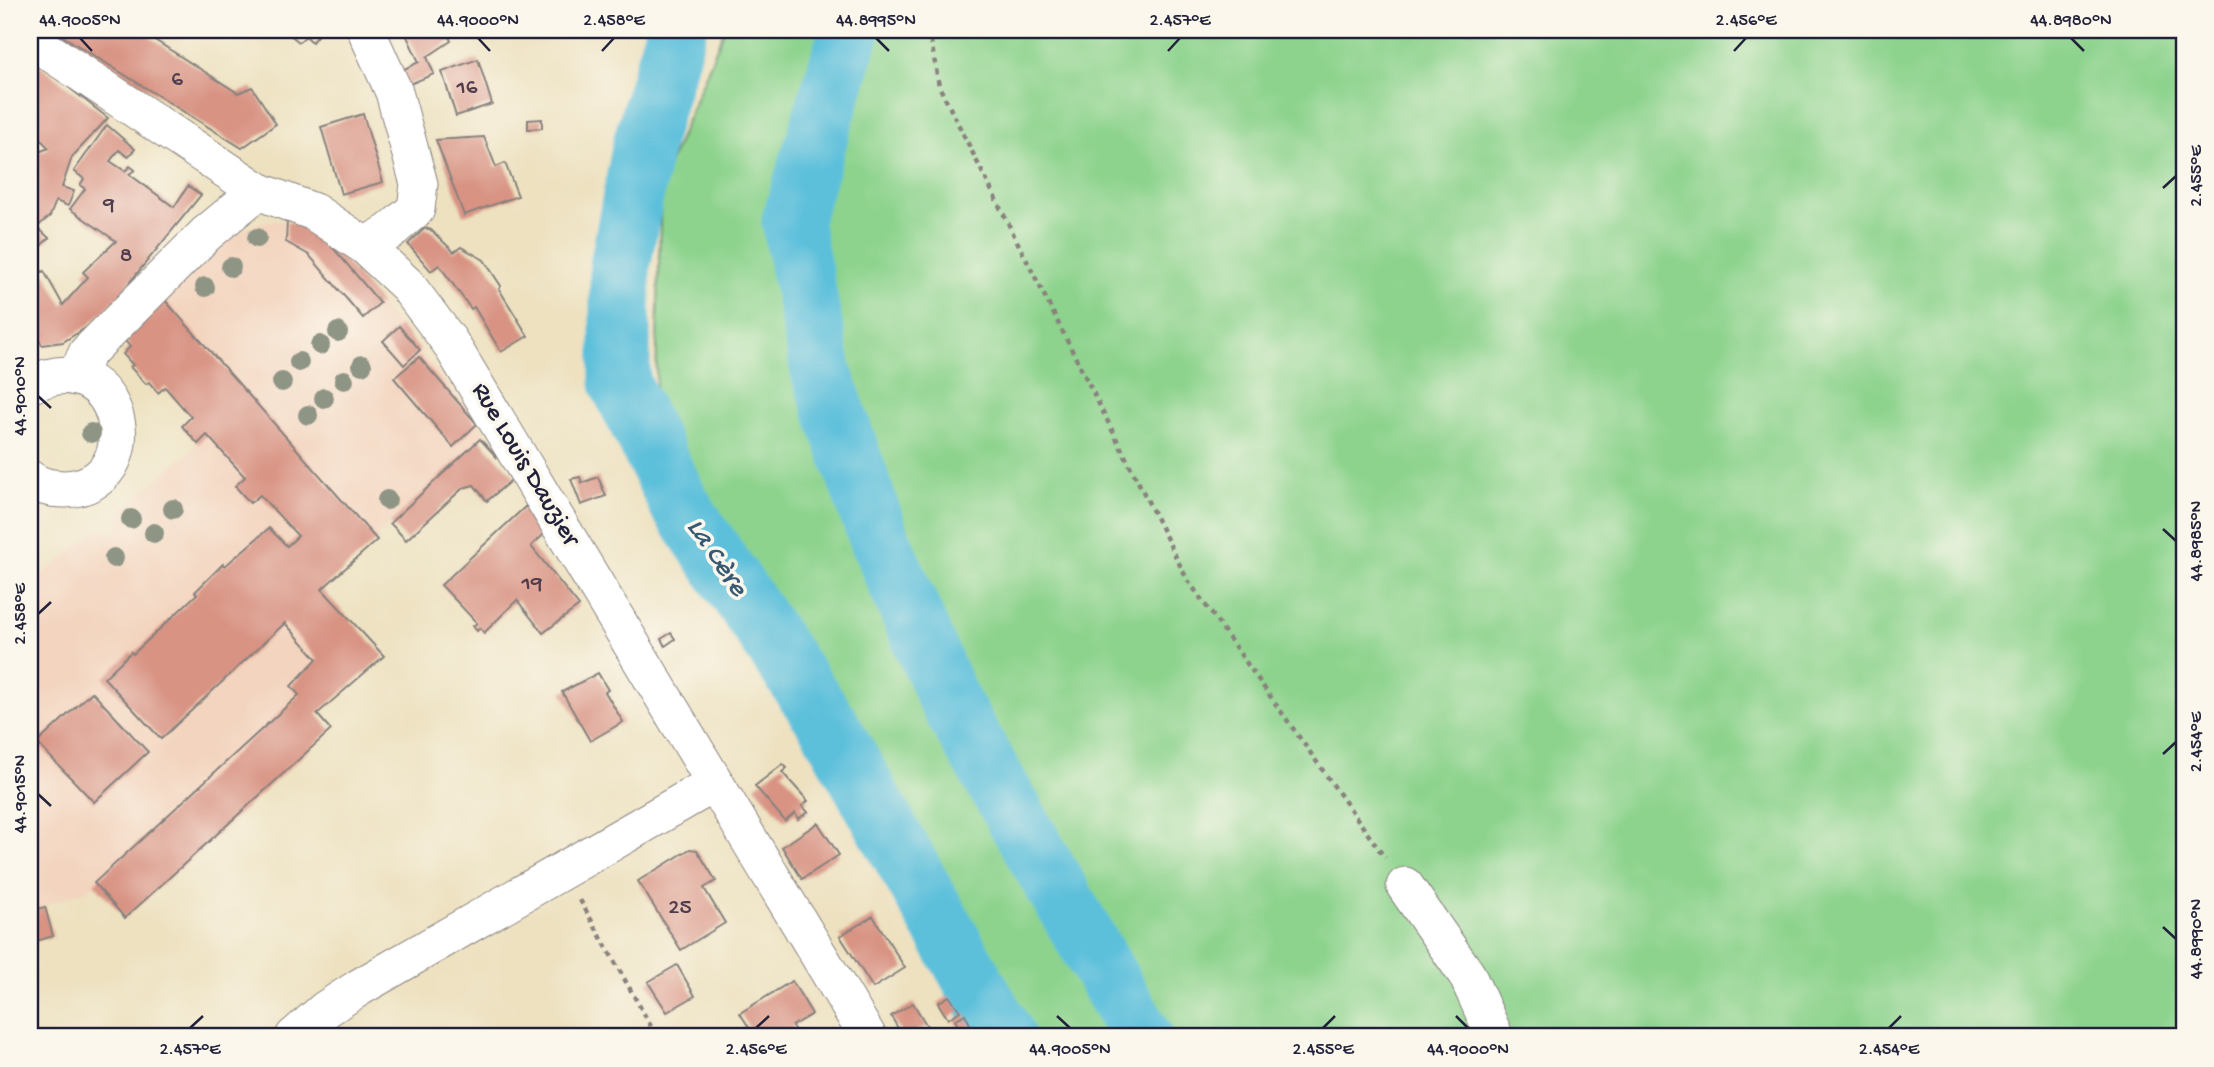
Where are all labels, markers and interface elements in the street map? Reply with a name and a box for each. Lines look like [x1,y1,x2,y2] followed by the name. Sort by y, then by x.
[39,11,121,32] text: 44.9005°N
[437,11,519,32] text: 44.9000°N
[583,11,646,32] text: 2.458°E
[836,11,916,32] text: 44.8995°N
[1149,11,1211,32] text: 2.457°E
[1716,11,1777,32] text: 2.456°E
[2030,11,2112,32] text: 44.8980°N
[171,67,183,94] house number: 6
[456,75,478,102] house number: 16
[2187,145,2208,207] text: 2.455°E
[102,192,115,219] house number: 9
[120,243,132,270] house number: 8
[11,356,32,436] text: 44.9010°N
[463,378,586,555] street label: Rue Louis Dauzier
[2187,501,2208,581] text: 44.8985°N
[678,513,755,604] water label: La Cère
[521,571,543,598] house number: 19
[11,582,32,645] text: 2.458°E
[2187,711,2208,772] text: 2.454°E
[11,755,32,833] text: 44.9015°N
[668,895,692,922] house number: 25
[2187,899,2208,979] text: 44.8990°N
[159,1040,221,1061] text: 2.457°E
[726,1040,787,1061] text: 2.456°E
[1029,1040,1111,1061] text: 44.9005°N
[1292,1040,1354,1061] text: 2.455°E
[1427,1040,1509,1061] text: 44.9000°N
[1859,1040,1920,1061] text: 2.454°E

